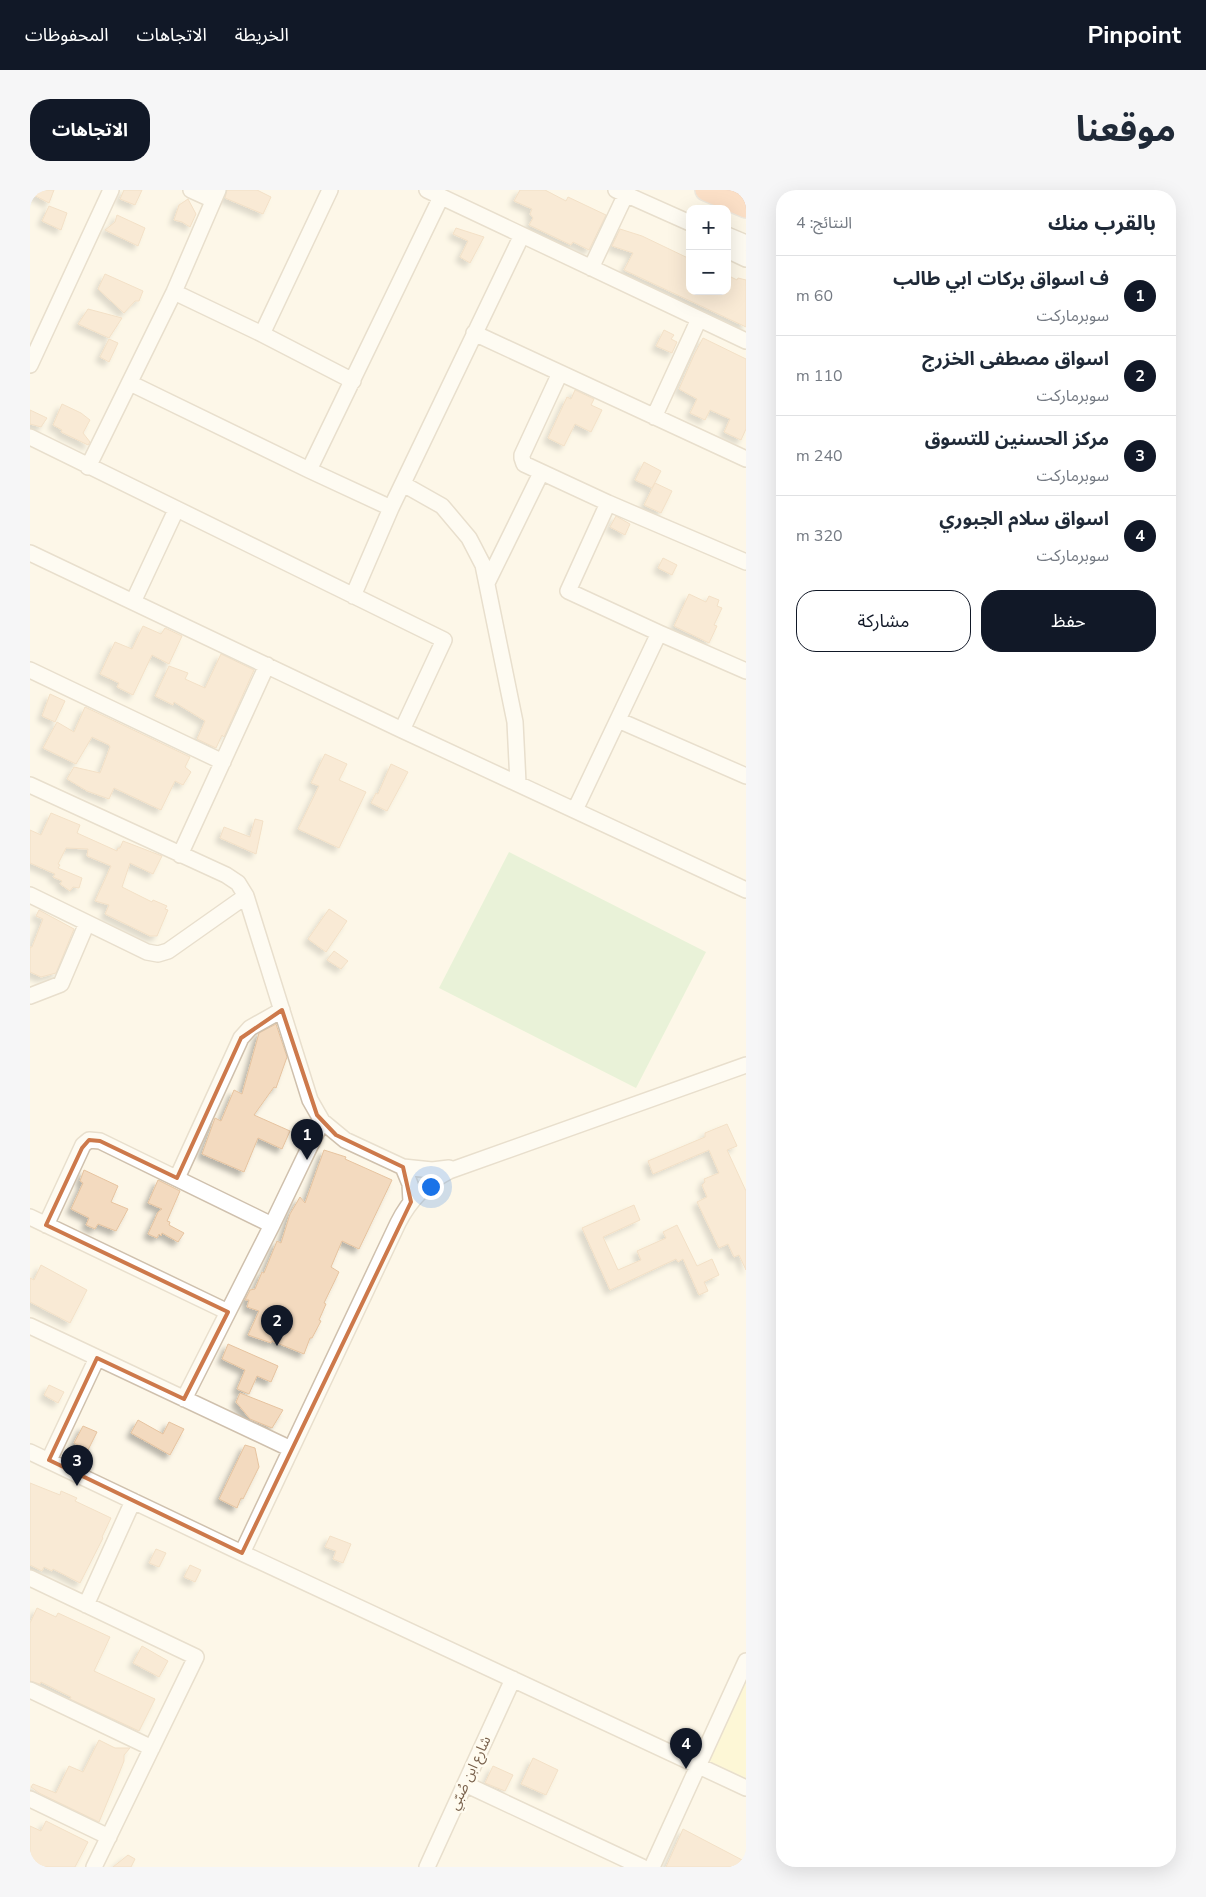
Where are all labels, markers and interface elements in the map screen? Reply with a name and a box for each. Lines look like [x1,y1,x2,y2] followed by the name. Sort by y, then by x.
[1088,19,1181,51] text: Pinpoint
[25,23,109,47] text: المحفوظات
[137,23,207,47] text: الاتجاهات
[235,23,289,47] text: الخريطة
[30,99,150,161] button: الاتجاهات
[1076,106,1176,153] text: موقعنا
[686,205,731,295] map controls
[686,205,731,250] button: +
[1048,209,1156,237] text: بالقرب منك
[796,212,852,234] text: النتائج: 4
[686,250,731,295] button: −
[893,266,1109,292] text: ف اسواق بركات ابي طالب
[796,285,833,307] text: 60 m
[1135,285,1145,307] text: 1
[1037,305,1109,327] text: سوبرماركت
[922,346,1109,372] text: اسواق مصطفى الخزرج
[796,365,843,387] text: 110 m
[1135,365,1145,387] text: 2
[1037,385,1109,407] text: سوبرماركت
[925,426,1109,452] text: مركز الحسنين للتسوق
[796,445,843,467] text: 240 m
[1135,445,1145,467] text: 3
[1037,465,1109,487] text: سوبرماركت
[939,506,1109,532] text: اسواق سلام الجبوري
[796,525,843,547] text: 320 m
[1135,525,1145,547] text: 4
[1037,545,1109,567] text: سوبرماركت
[796,590,971,652] button: مشاركة
[981,590,1156,652] button: حفظ
[291,1119,323,1160] pin: 1
[418,1174,444,1200] your location
[261,1305,293,1346] pin: 2
[61,1445,93,1486] pin: 3
[670,1728,702,1769] pin: 4
[445,1733,497,1814] street label: شارع ابن صُبّي

